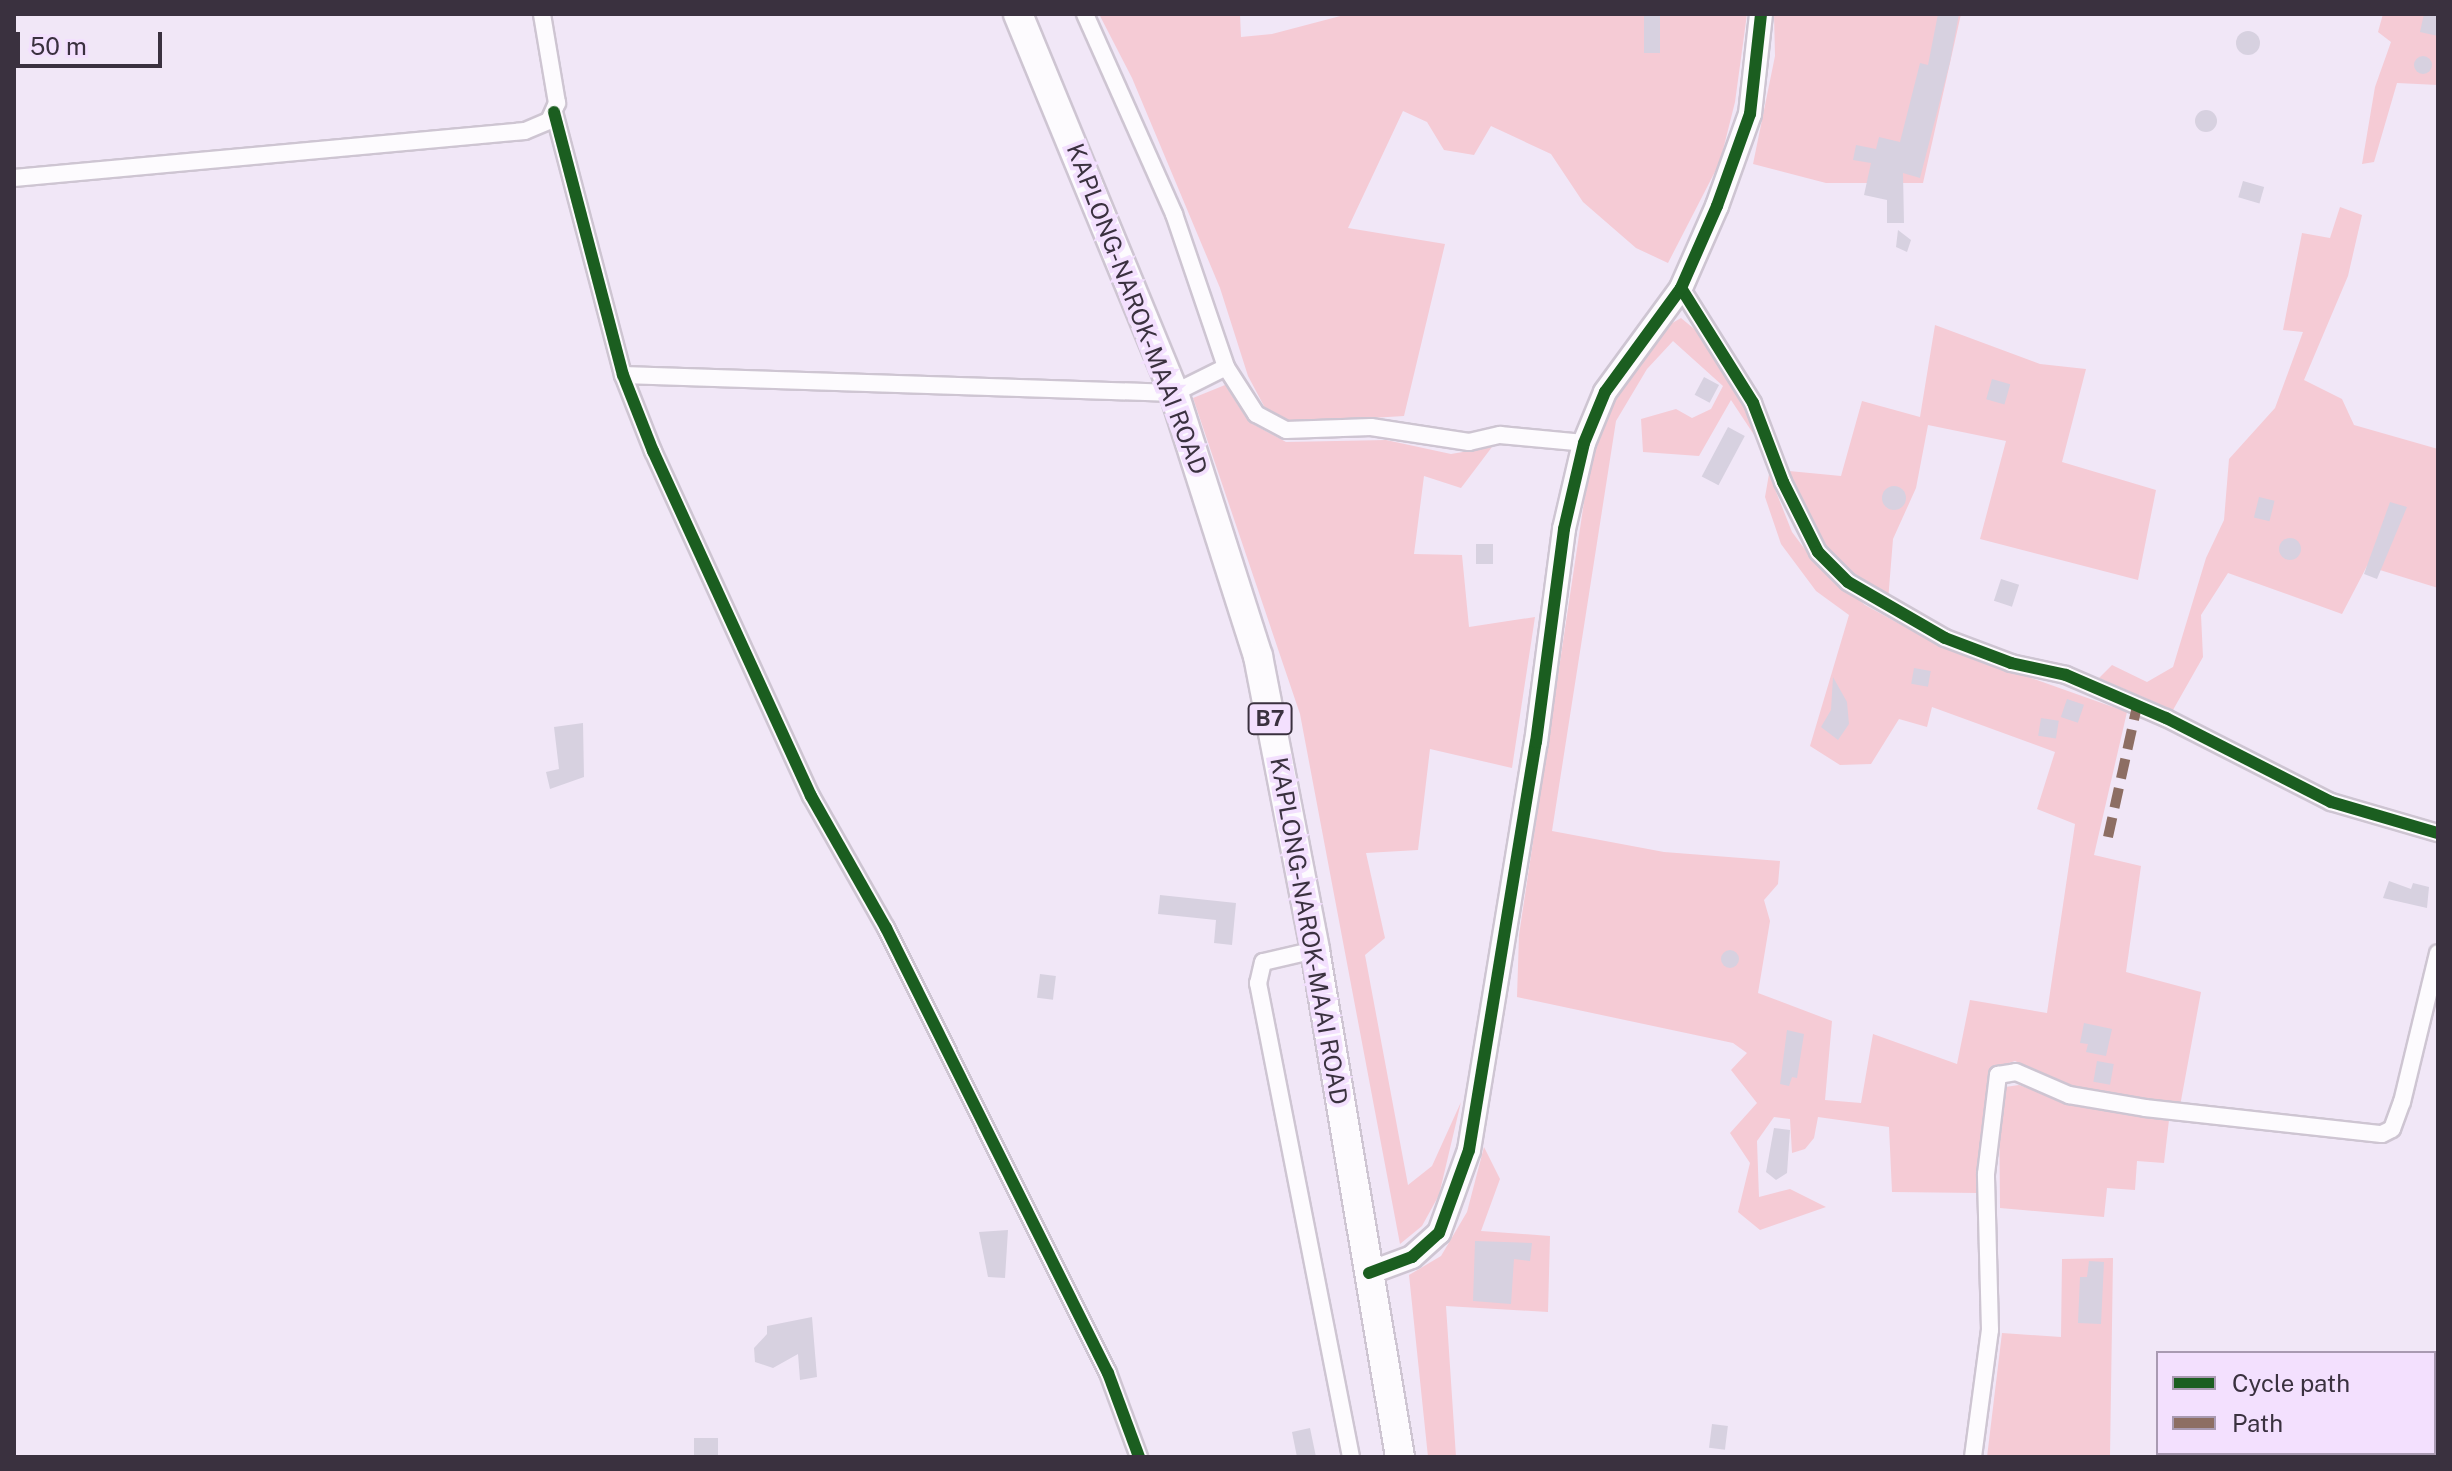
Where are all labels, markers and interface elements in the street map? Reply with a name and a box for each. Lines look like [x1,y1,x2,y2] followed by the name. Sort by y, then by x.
[20,16,166,66] scale bar
[30,32,87,60] text: 50 m
[1060,139,1214,479] street label: KAPLONG-NAROK-MAAI ROAD
[1246,701,1294,737] road number: B7
[1264,755,1354,1107] street label: KAPLONG-NAROK-MAAI ROAD
[2156,1351,2436,1455] legend
[2232,1369,2350,1397] text: Cycle path
[2232,1409,2283,1437] text: Path

